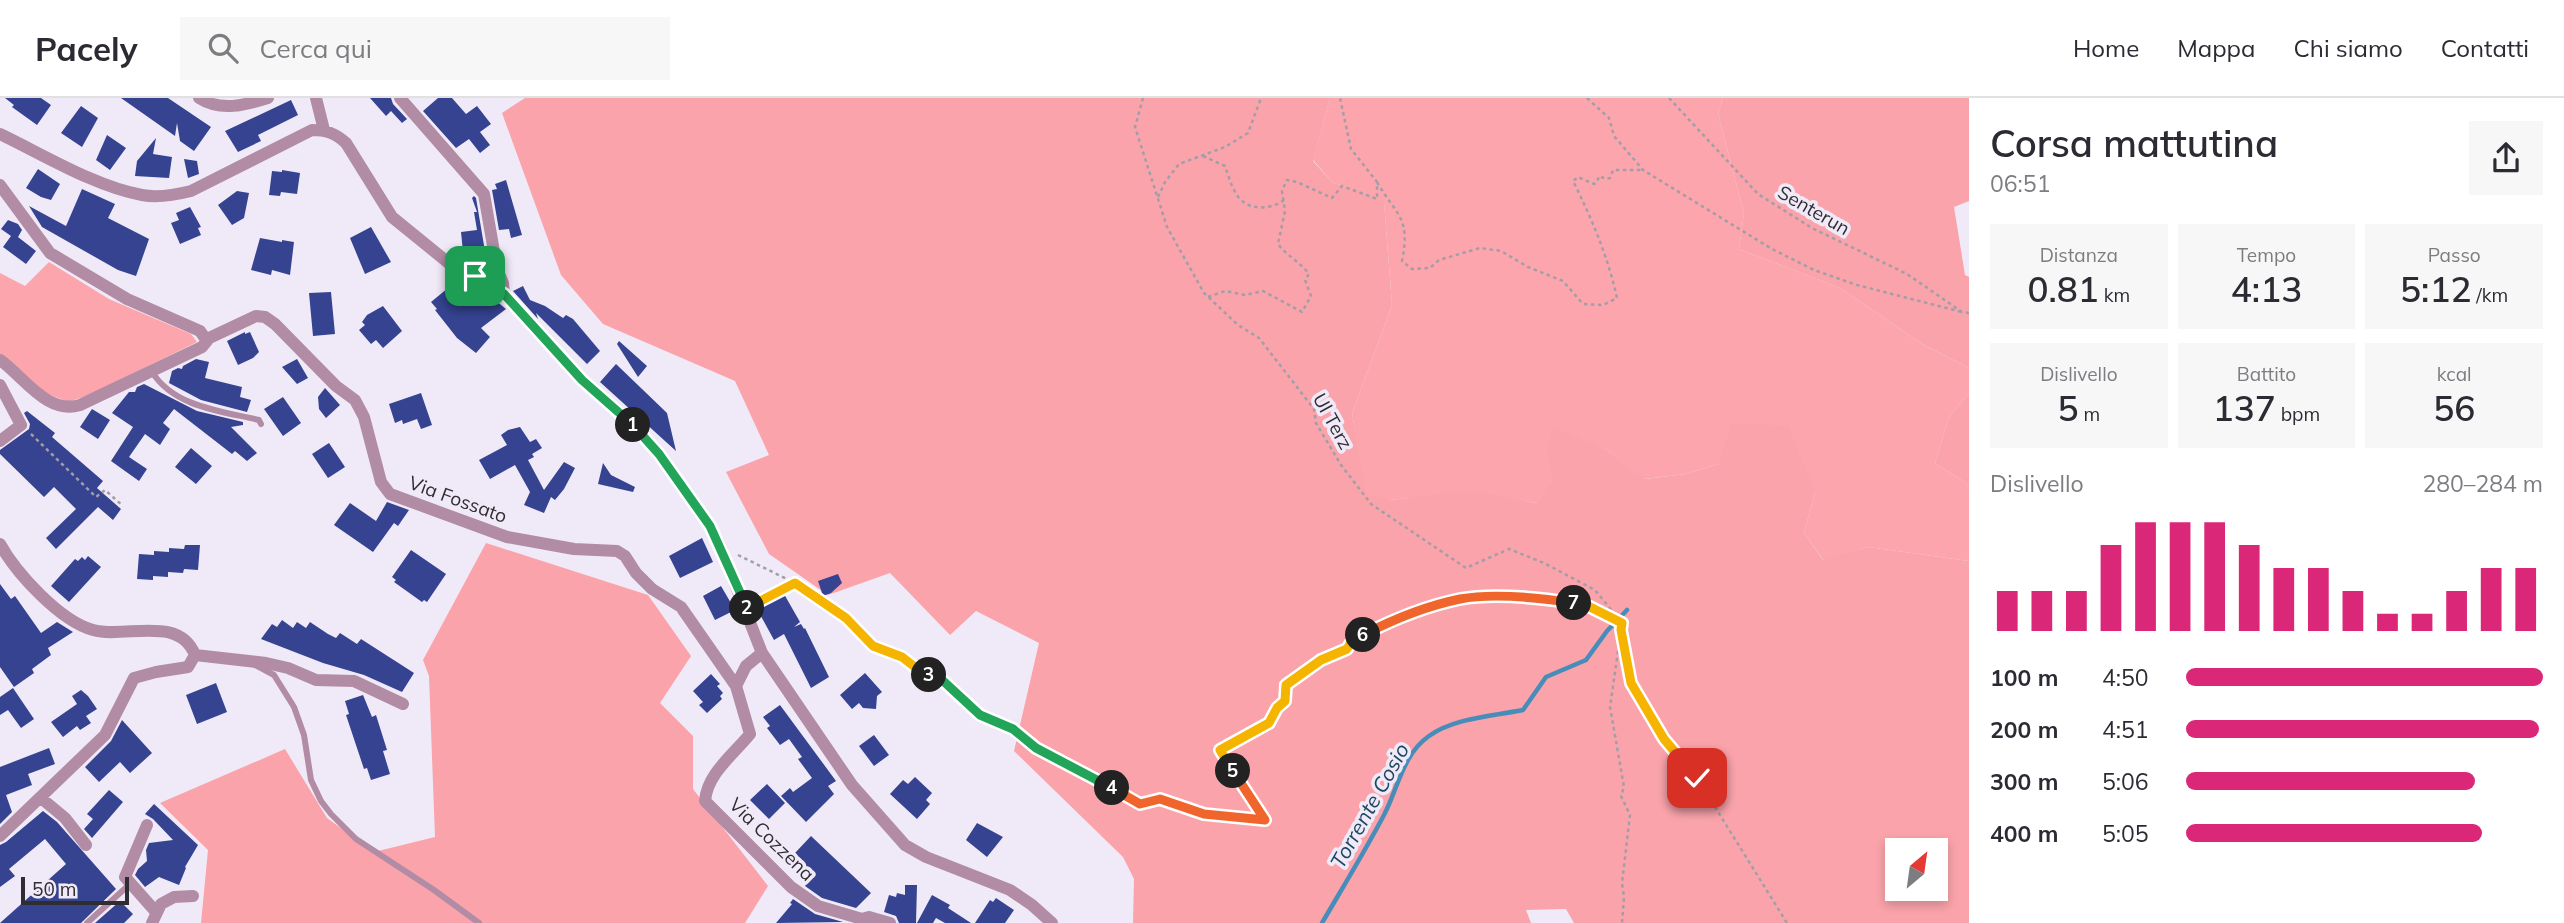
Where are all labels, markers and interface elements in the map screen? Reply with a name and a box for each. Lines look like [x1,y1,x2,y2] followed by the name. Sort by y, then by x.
[180,17,670,80] search box
[35,28,138,69] text: Pacely
[204,29,242,67] icon: search
[260,32,372,65] text: Cerca qui
[2073,33,2139,63] text: Home
[2177,33,2255,63] text: Mappa
[2293,33,2403,63] text: Chi siamo
[2441,33,2529,63] text: Contatti
[1990,119,2278,167] text: Corsa mattutina
[2469,121,2543,195] button: share
[1990,169,2050,198] text: 06:51
[1774,180,1854,240] street label: Senterun
[2040,243,2118,267] text: Distanza
[2237,243,2296,267] text: Tempo
[2428,243,2481,267] text: Passo
[445,246,505,306] pin
[456,257,494,295] icon: arrive
[2027,267,2099,311] text: 0.81
[2231,267,2302,311] text: 4:13
[2400,267,2471,311] text: 5:12
[2099,283,2130,307] text: km
[2471,283,2508,307] text: /km
[2040,362,2118,386] text: Dislivello
[2237,362,2296,386] text: Battito
[2437,362,2472,386] text: kcal
[2057,386,2079,430] text: 5
[2213,386,2276,430] text: 137
[2433,386,2475,430] text: 56
[1308,389,1358,453] street label: Ul Terz
[2079,402,2100,426] text: m
[2276,402,2320,426] text: bpm
[616,408,650,442] pin: 1
[627,412,638,436] text: 1
[1990,469,2084,498] text: Dislivello
[2422,469,2543,498] text: 280–284 m
[406,470,510,528] street label: Via Fossato
[1556,586,1592,620] pin: 7
[730,590,764,626] pin: 2
[1568,590,1579,614] text: 7
[741,595,752,619] text: 2
[1346,618,1380,652] pin: 6
[1357,622,1368,646] text: 6
[912,658,946,692] pin: 3
[923,662,934,686] text: 3
[1990,663,2058,692] text: 100 m
[2102,663,2149,692] text: 4:50
[1990,715,2058,744] text: 200 m
[2102,715,2149,744] text: 4:51
[1324,738,1414,873] water label: Torrente Cosio
[1667,748,1727,808] pin
[1216,754,1250,788] pin: 5
[1227,758,1238,782] text: 5
[1678,759,1716,797] icon: check
[1990,767,2058,796] text: 300 m
[2102,767,2149,796] text: 5:06
[1094,770,1130,806] pin: 4
[1106,775,1117,799] text: 4
[724,792,820,886] street label: Via Cozzena
[1990,819,2058,848] text: 400 m
[2102,819,2149,848] text: 5:05
[1885,838,1948,901] north arrow
[1885,838,1948,901] map controls
[21,874,130,906] scale bar
[32,877,76,901] text: 50 m

